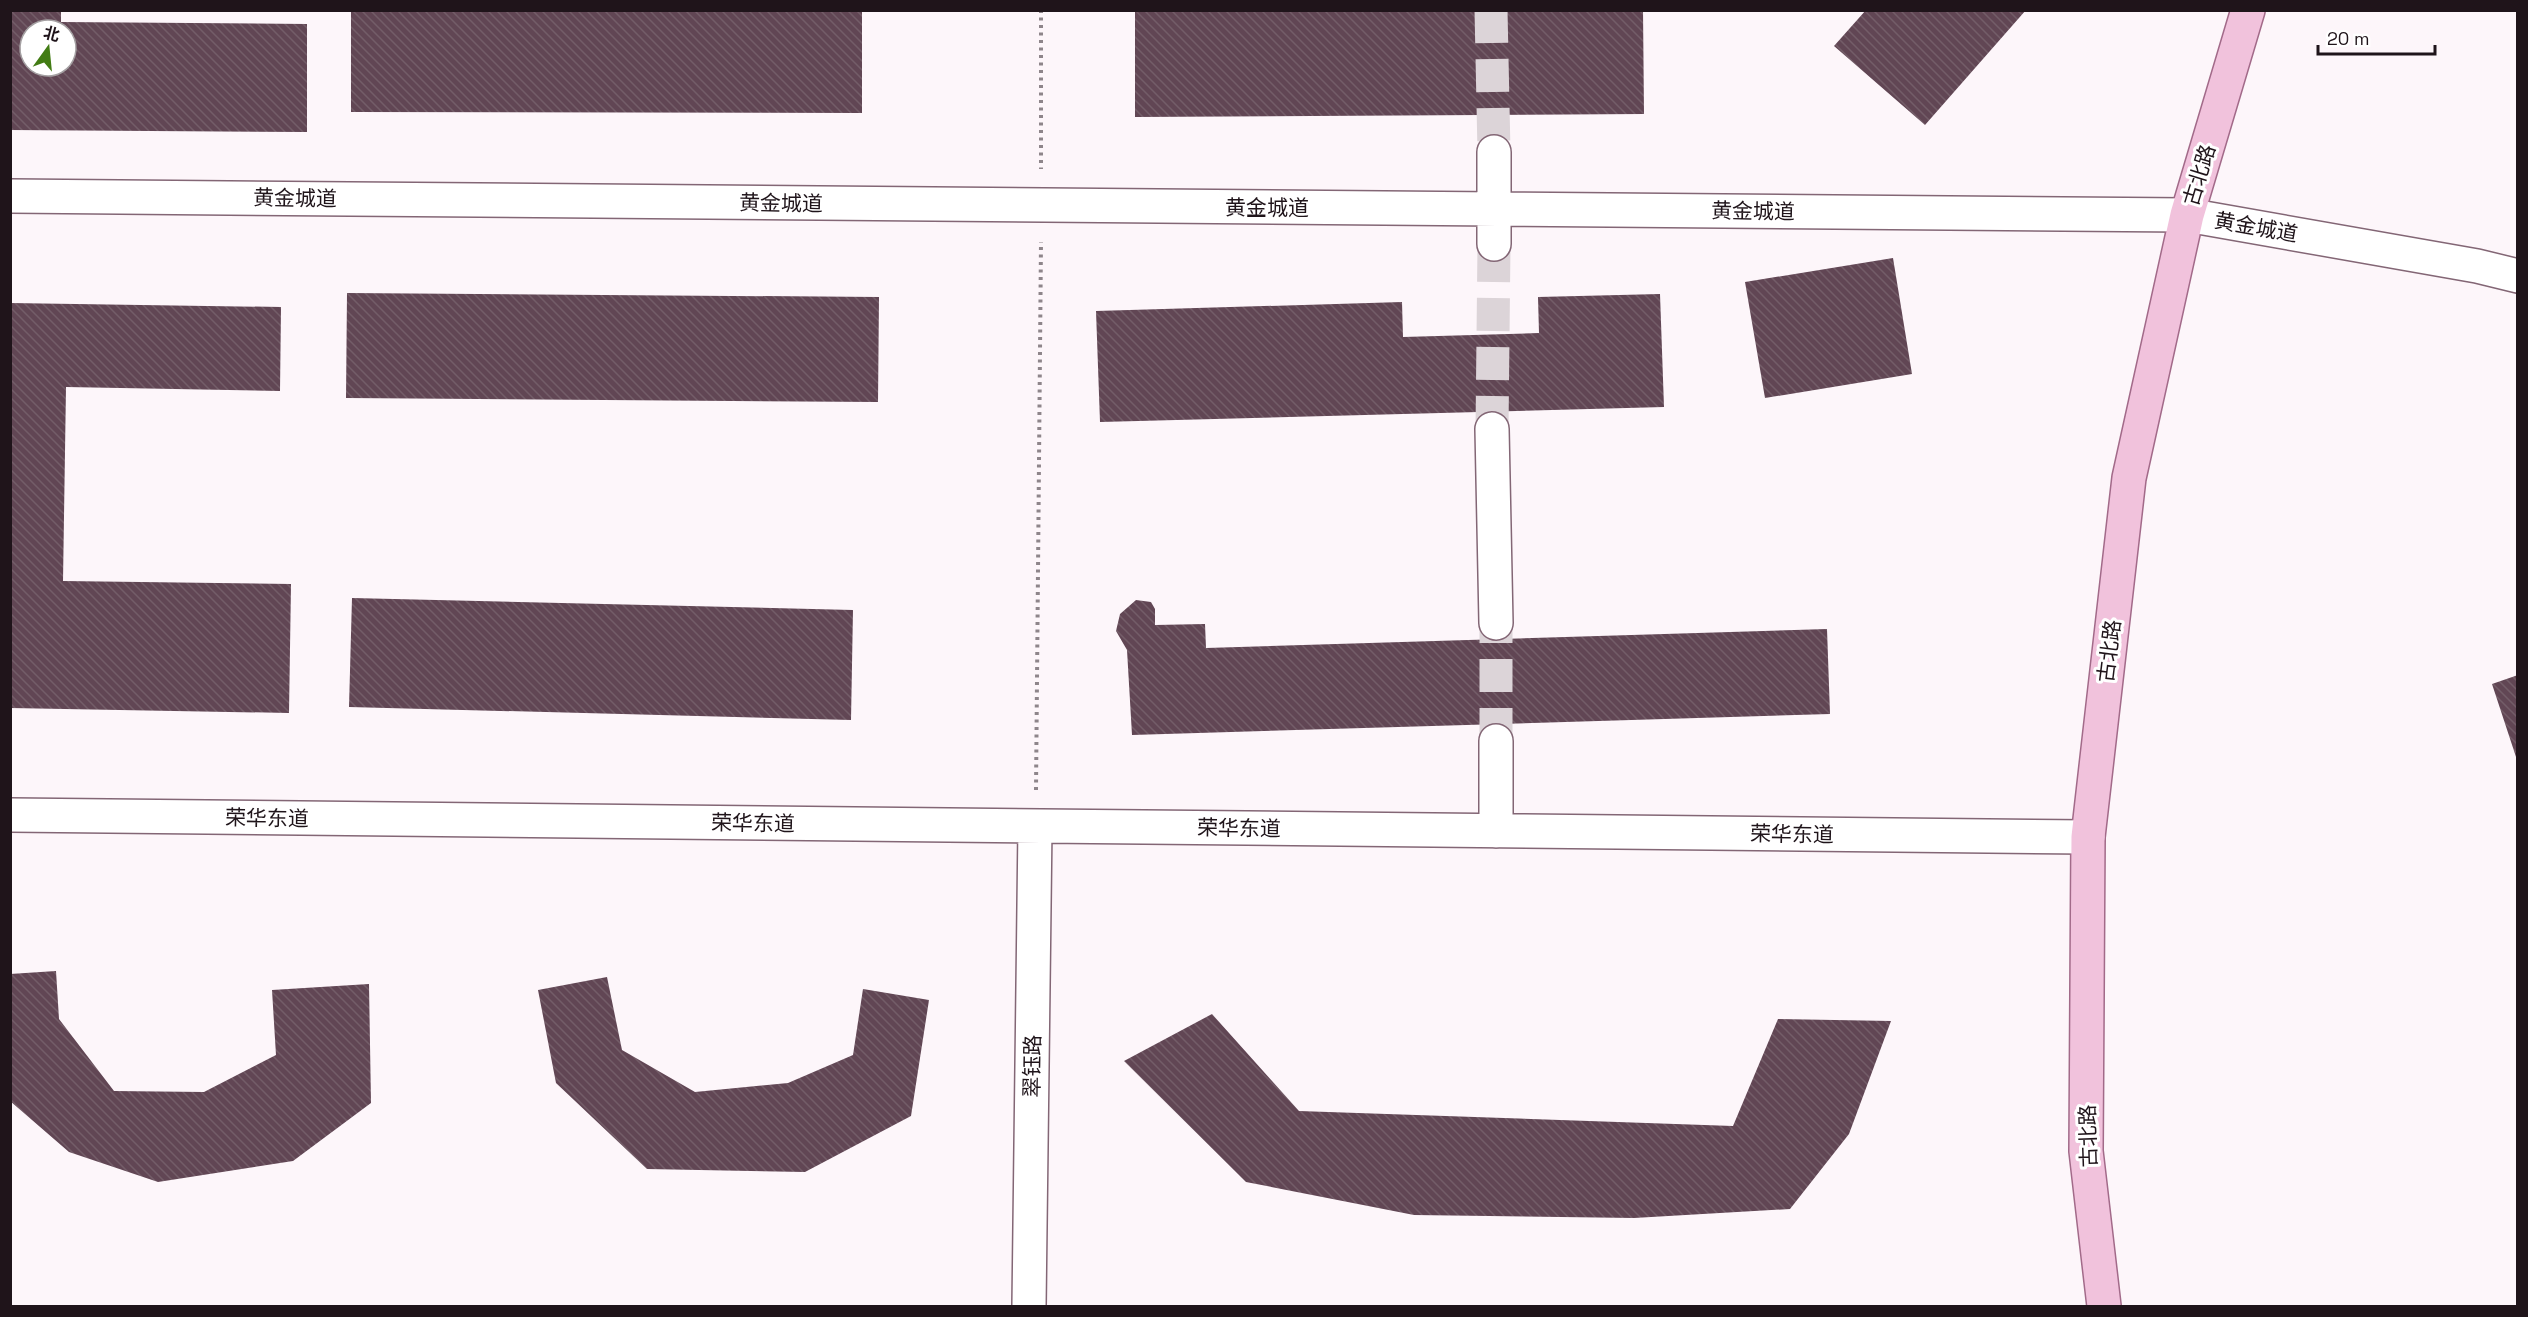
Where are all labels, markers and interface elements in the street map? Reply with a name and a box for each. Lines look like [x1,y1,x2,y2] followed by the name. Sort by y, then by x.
[18,18,78,78] north arrow
[2318,18,2435,56] scale bar
[41,22,62,46] text: 北
[2327,27,2370,50] text: 20 m
[2177,141,2221,209] street label: 古北路
[253,184,337,212] street label: 黄金城道
[739,189,823,217] street label: 黄金城道
[1225,194,1309,221] street label: 黄金城道
[1711,197,1795,225] street label: 黄金城道
[2212,206,2300,248] street label: 黄金城道
[2092,618,2126,684] street label: 古北路
[225,804,309,832] street label: 荣华东道
[711,809,795,837] street label: 荣华东道
[1197,814,1281,842] street label: 荣华东道
[1750,820,1834,848] street label: 荣华东道
[1018,1034,1046,1098] street label: 翠钰路
[2073,1104,2103,1168] street label: 古北路

